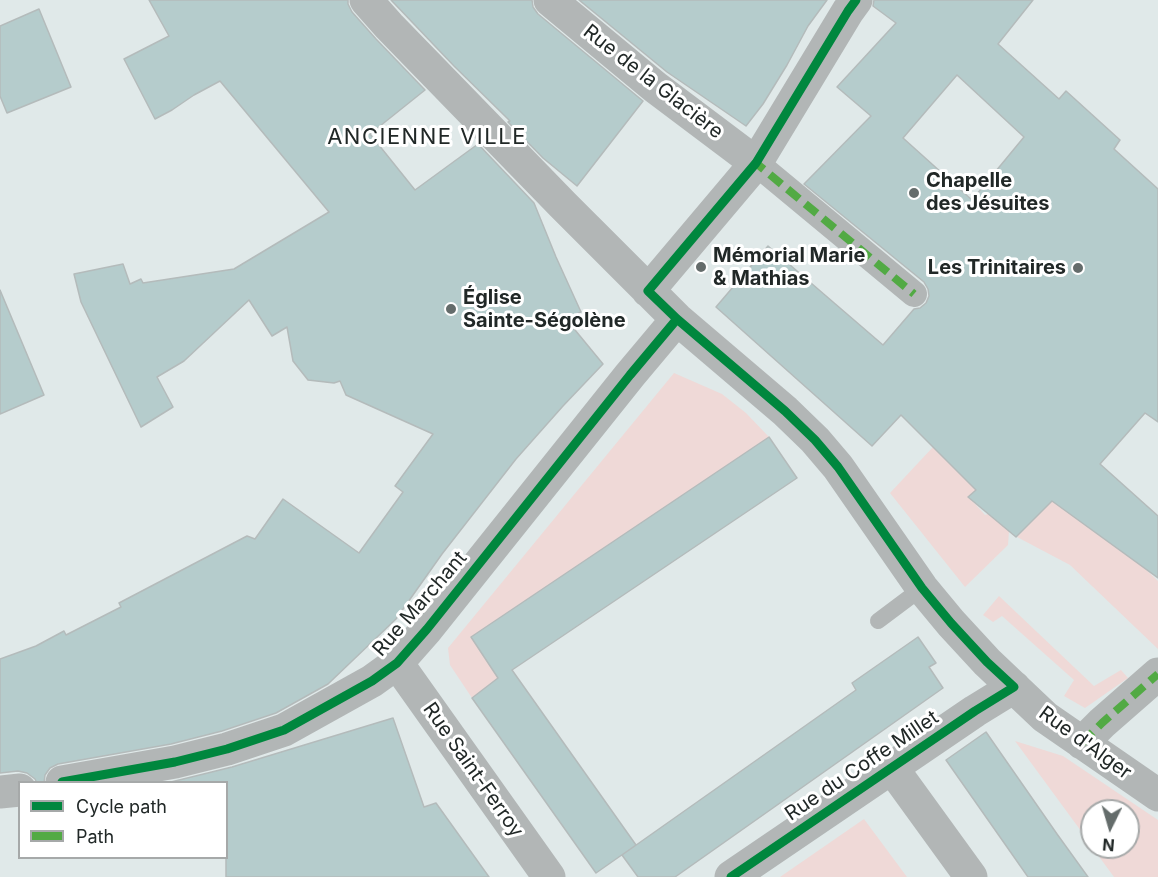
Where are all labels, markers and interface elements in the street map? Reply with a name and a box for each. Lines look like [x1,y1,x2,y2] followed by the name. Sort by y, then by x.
[578,20,728,144] street label: Rue de la Glacière
[327,124,527,150] district label: ANCIENNE VILLE
[926,169,1049,216] place label: Chapelle des Jésuites
[907,186,921,200] marker: Chapelle des Jésuites
[713,244,865,291] place label: Mémorial Marie & Mathias
[928,256,1066,280] place label: Les Trinitaires
[694,260,708,274] marker: Mémorial Marie & Mathias
[1071,261,1085,275] marker: Les Trinitaires
[463,286,626,333] place label: Église Sainte-Ségolène
[444,302,458,316] marker: Église Sainte-Ségolène
[368,547,472,661] street label: Rue Marchant
[418,698,528,842] street label: Rue Saint-Ferroy
[1034,701,1136,785] street label: Rue d'Alger
[781,706,943,826] street label: Rue du Coffe Millet
[18,781,228,859] legend
[76,796,167,817] text: Cycle path
[1080,799,1140,859] north arrow
[76,826,114,847] text: Path
[1102,834,1116,855] text: N

